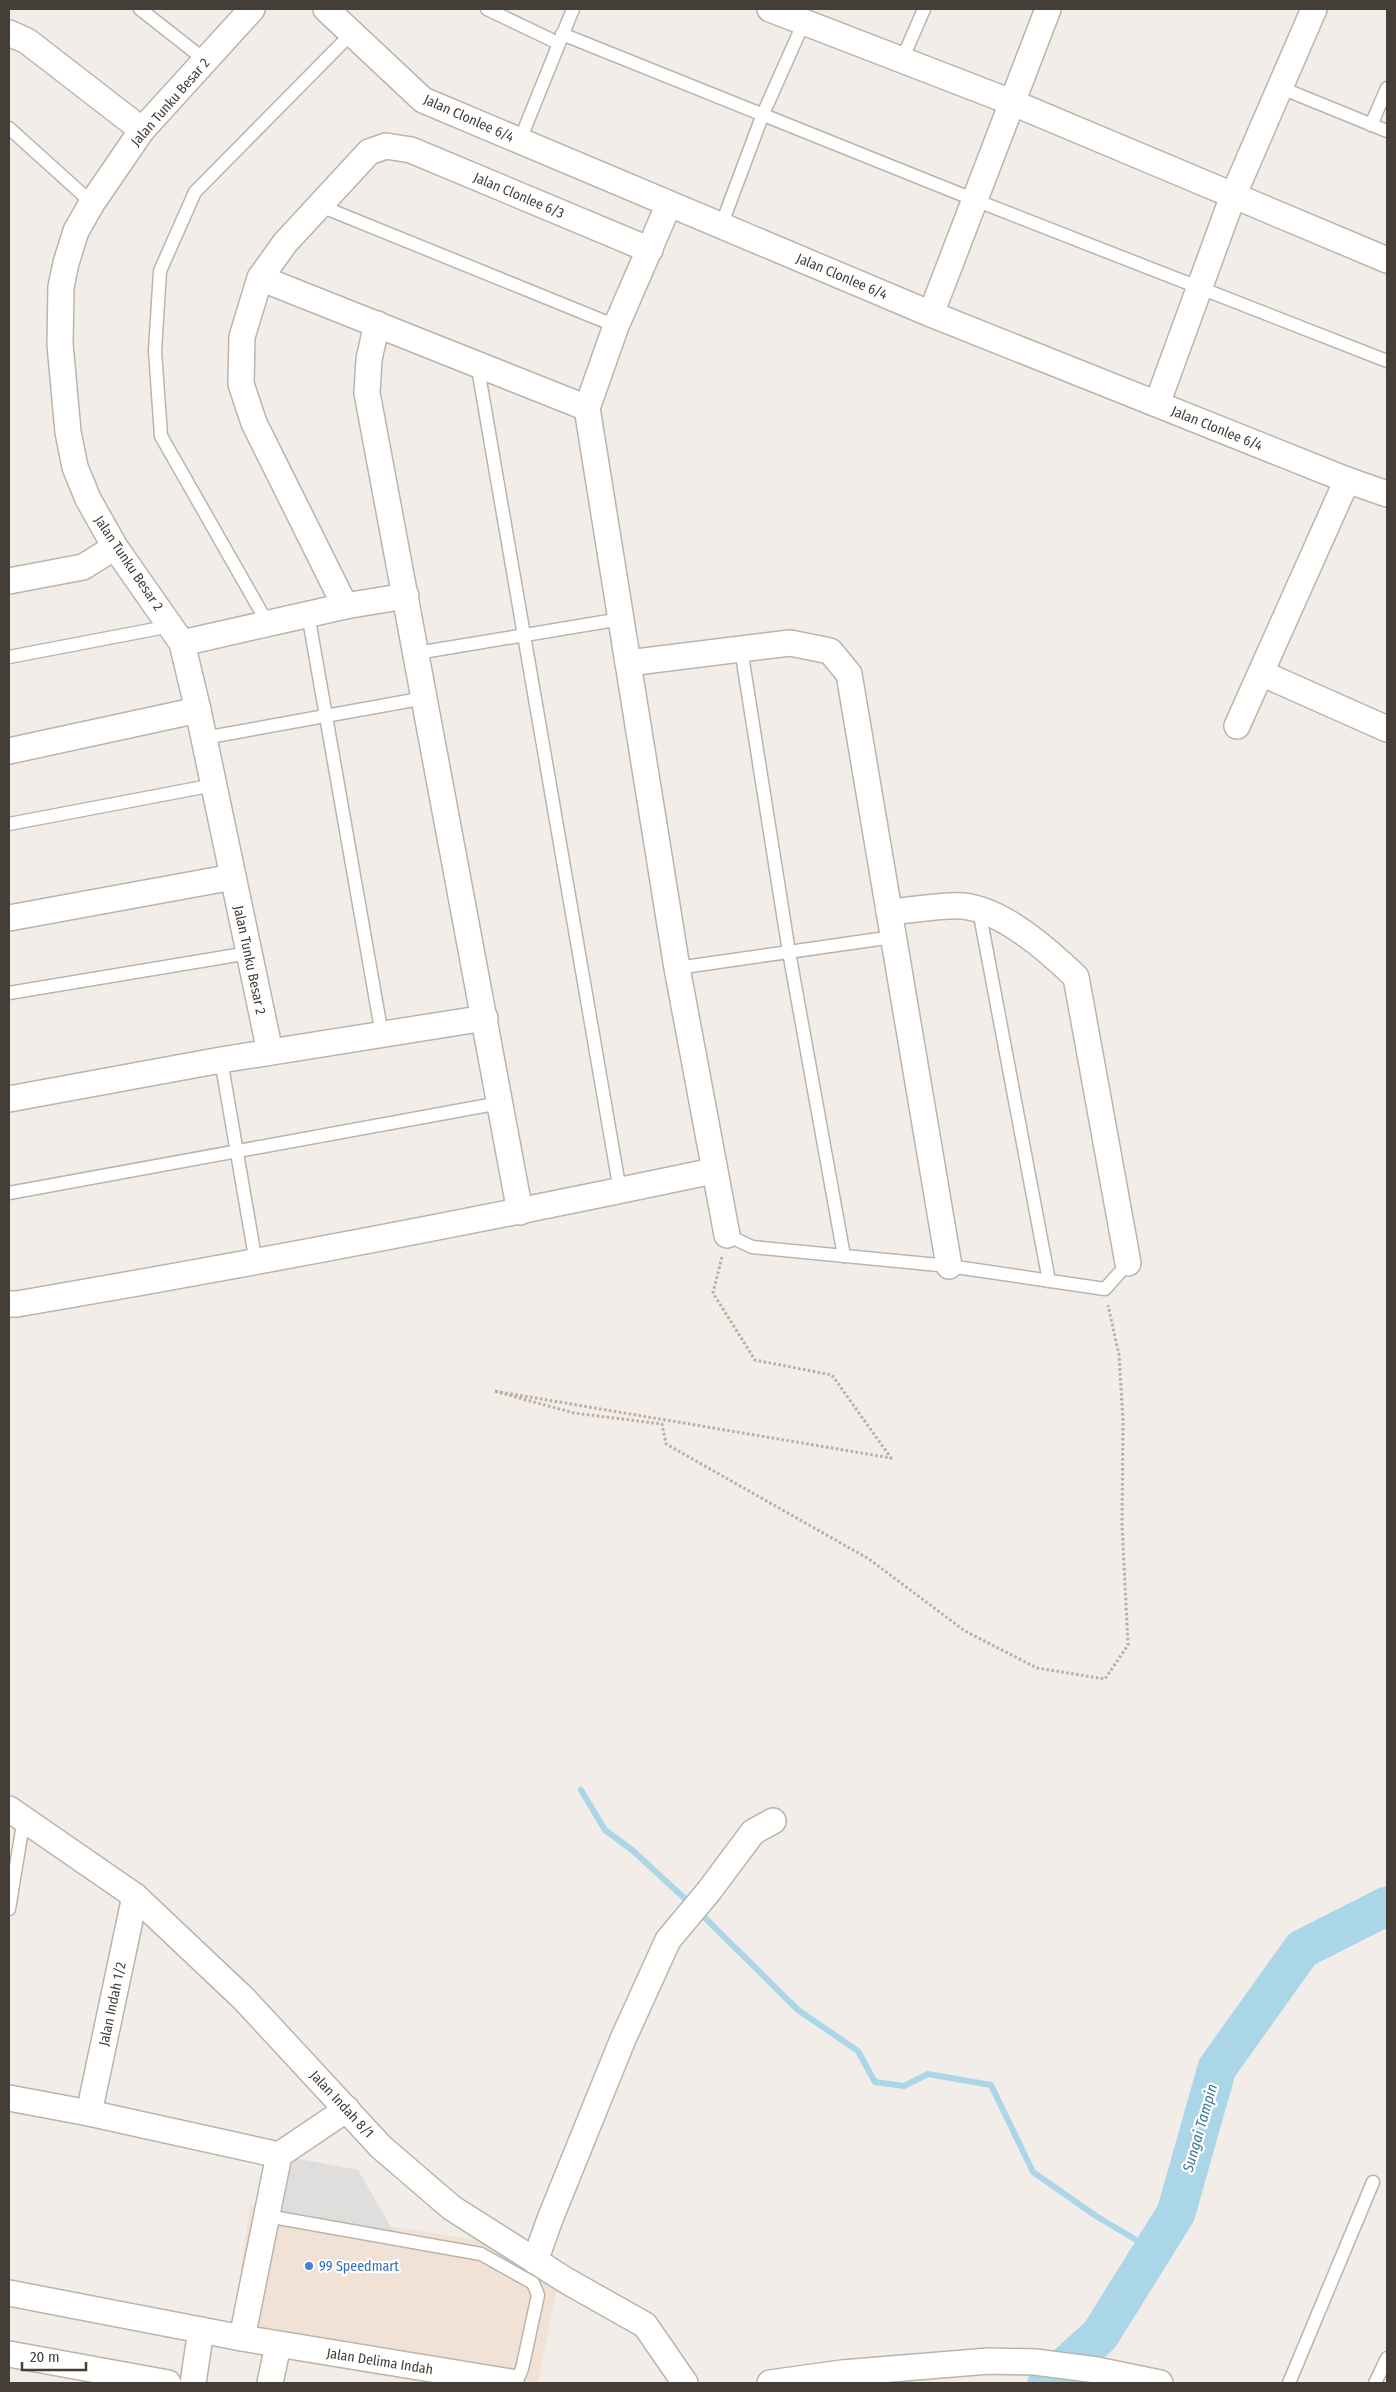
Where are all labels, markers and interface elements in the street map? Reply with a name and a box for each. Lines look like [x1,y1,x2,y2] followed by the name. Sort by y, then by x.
[128,55,213,150] street label: Jalan Tunku Besar 2
[421,91,517,146] street label: Jalan Clonlee 6/4
[471,169,567,222] street label: Jalan Clonlee 6/3
[794,250,890,303] street label: Jalan Clonlee 6/4
[1169,402,1265,455] street label: Jalan Clonlee 6/4
[90,513,167,614] street label: Jalan Tunku Besar 2
[230,904,269,1016] street label: Jalan Tunku Besar 2
[95,1961,130,2048] street label: Jalan Indah 1/2
[306,2067,377,2142] street label: Jalan Indah 8/1
[1179,2082,1221,2175] water label: Sungai Tampin
[319,2258,399,2275] place label: 99 Speedmart
[303,2260,315,2272] marker: 99 Speedmart
[22,2340,86,2372] scale bar
[325,2345,434,2378] street label: Jalan Delima Indah
[30,2348,60,2366] text: 20 m

